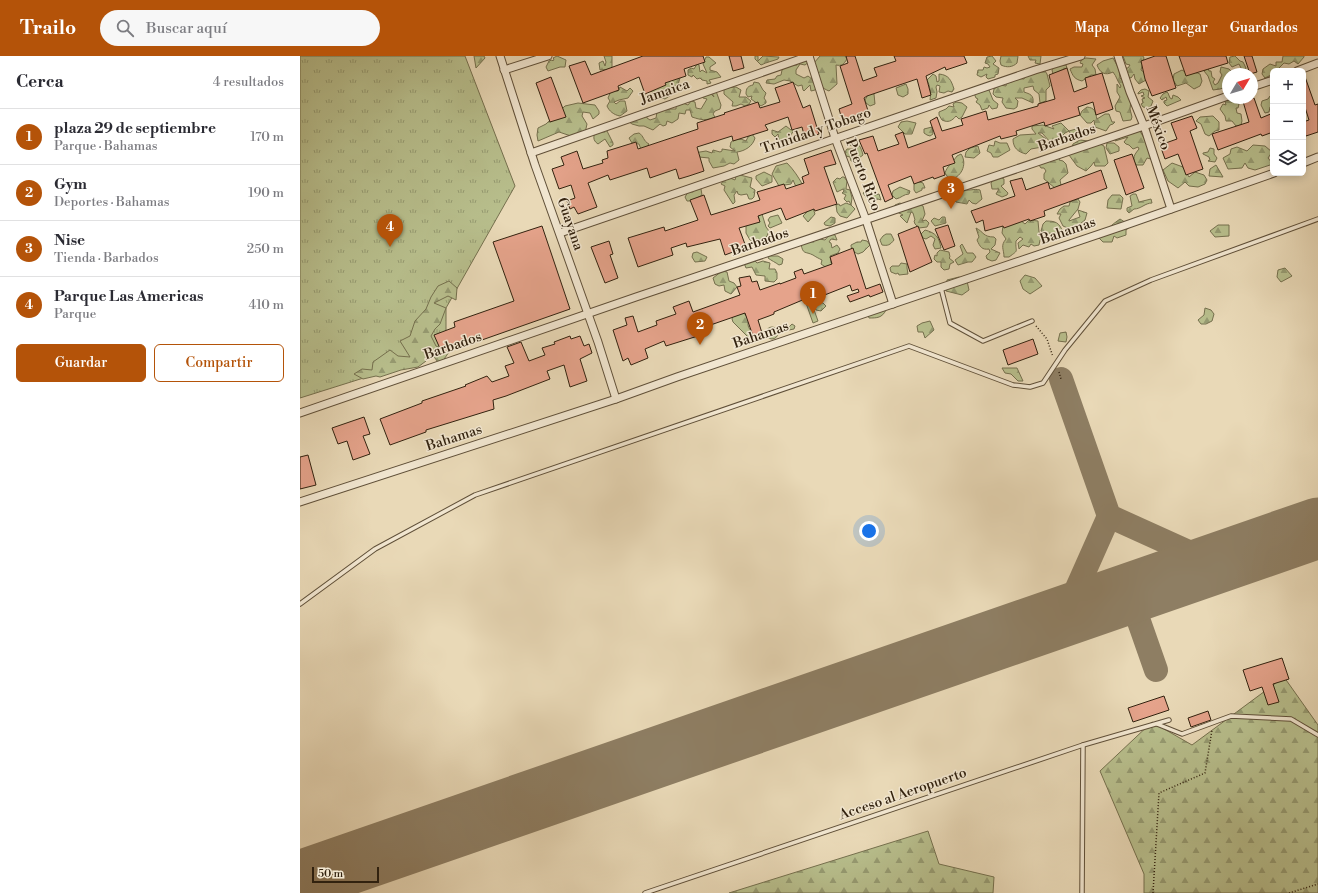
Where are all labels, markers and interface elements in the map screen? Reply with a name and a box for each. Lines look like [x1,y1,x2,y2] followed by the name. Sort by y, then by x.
[100,10,380,46] search box
[20,16,76,40] text: Trailo
[114,17,136,39] icon: search
[146,19,227,38] text: Buscar aquí
[1075,19,1109,37] text: Mapa
[1131,19,1208,37] text: Cómo llegar
[1230,19,1298,37] text: Guardados
[1222,68,1258,104] north arrow
[1270,68,1306,176] map controls
[1270,68,1306,104] button: +
[16,71,64,93] text: Cerca
[213,74,284,90] text: 4 resultados
[637,75,693,109] street label: Jamaica
[1142,103,1174,153] street label: México
[759,104,874,158] street label: Trinidad y Tobago
[1270,104,1306,140] button: −
[54,119,216,138] text: plaza 29 de septiembre
[1035,120,1098,157] street label: Barbados
[26,129,32,145] text: 1
[250,129,284,145] text: 170 m
[841,136,885,214] street label: Puerto Rico
[54,138,158,154] text: Parque · Bahamas
[1270,140,1306,176] button: layers
[54,175,87,194] text: Gym
[938,176,964,209] pin: 3
[25,185,33,201] text: 2
[248,185,284,201] text: 190 m
[54,194,169,210] text: Deportes · Bahamas
[553,195,588,254] street label: Guayana
[1037,213,1098,249] street label: Bahamas
[377,214,403,247] pin: 4
[728,224,791,261] street label: Barbados
[54,231,85,250] text: Nise
[25,241,33,257] text: 3
[247,241,284,257] text: 250 m
[54,250,159,266] text: Tienda · Barbados
[800,281,826,314] pin: 1
[54,287,204,306] text: Parque Las Americas
[25,297,33,313] text: 4
[248,297,284,313] text: 410 m
[54,306,96,322] text: Parque
[687,312,713,345] pin: 2
[730,317,791,353] street label: Bahamas
[421,328,484,365] street label: Barbados
[16,344,146,382] button: Guardar
[154,344,284,382] button: Compartir
[423,421,484,456] street label: Bahamas
[859,521,879,541] your location
[836,764,969,825] street label: Acceso al Aeropuerto
[312,865,379,884] scale bar
[318,867,343,881] text: 50 m

